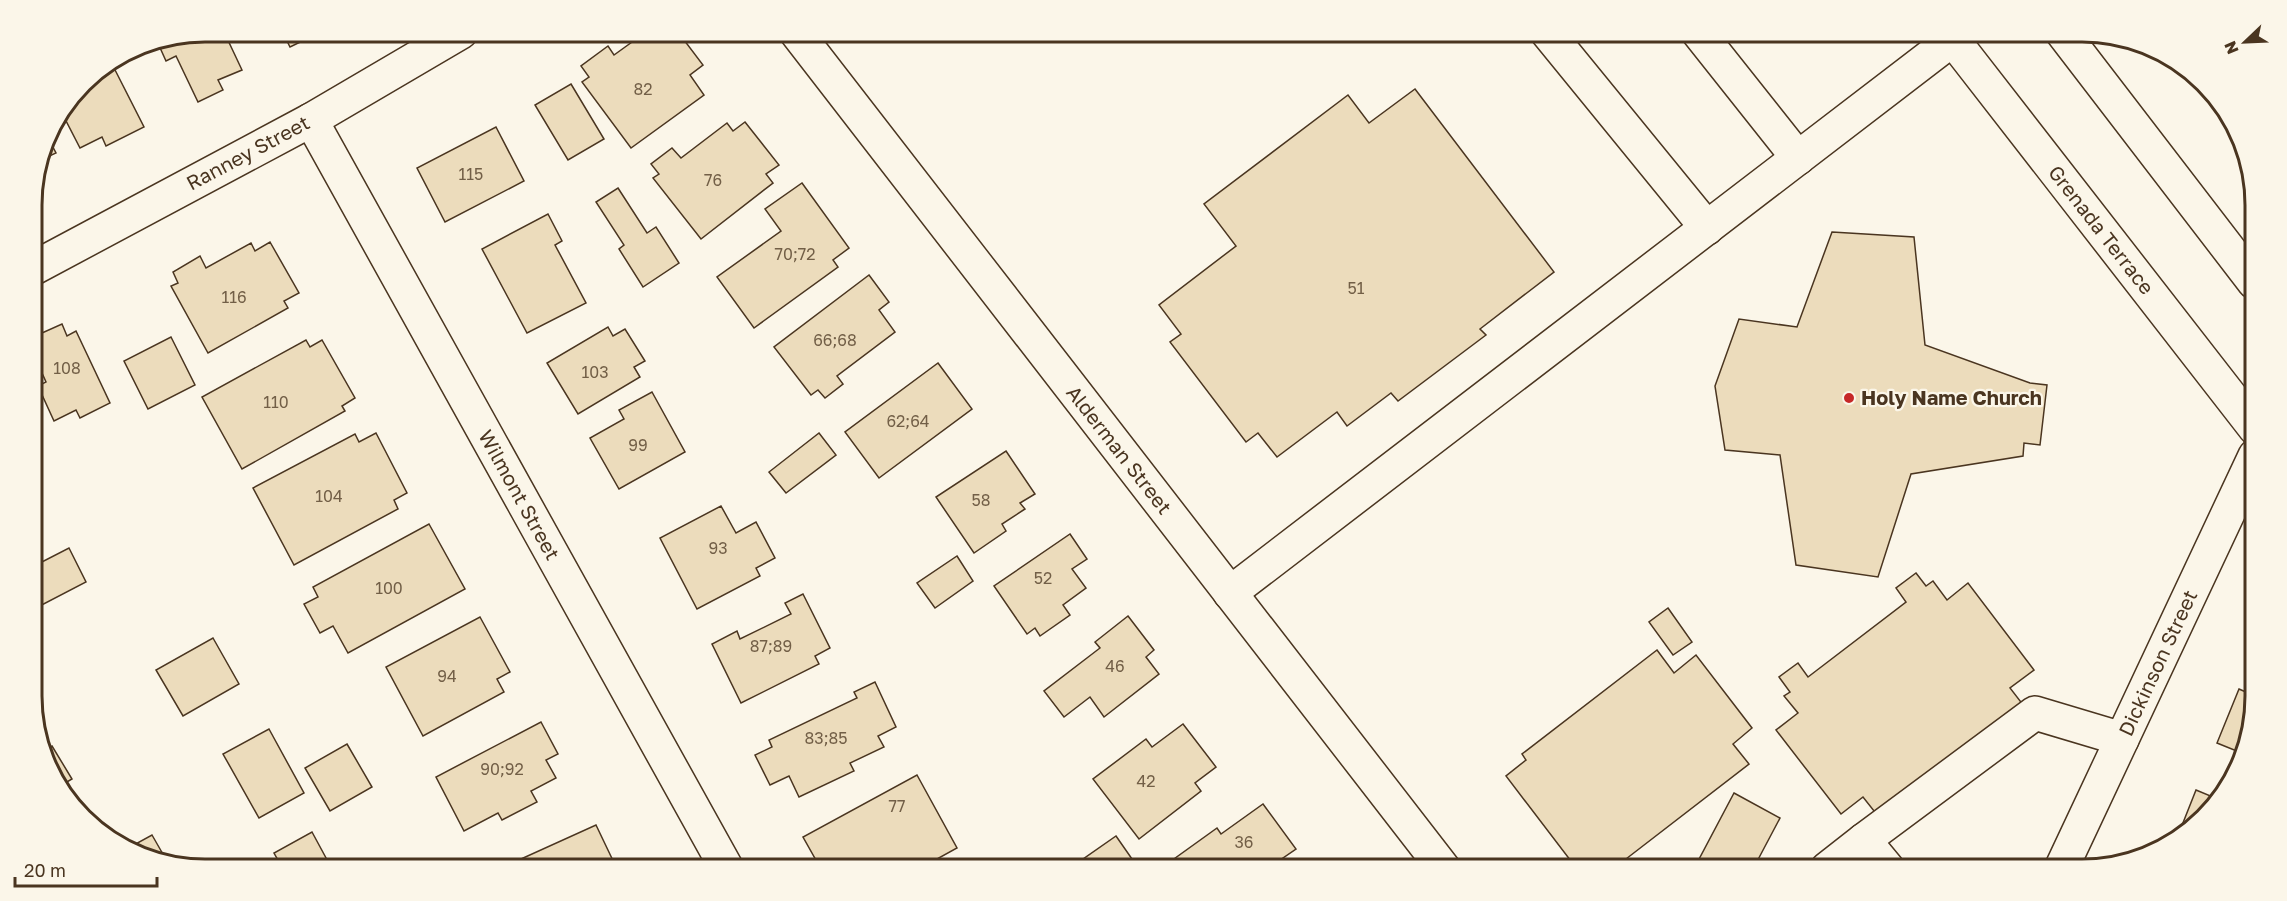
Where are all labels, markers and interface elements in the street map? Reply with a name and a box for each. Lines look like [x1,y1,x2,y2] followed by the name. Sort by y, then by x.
[2215,12,2275,72] north arrow
[2220,38,2243,57] text: N
[633,79,653,99] house number: 82
[182,110,313,195] street label: Ranney Street
[2044,160,2160,299] street label: Grenada Terrace
[459,164,483,184] house number: 115
[704,170,722,190] house number: 76
[775,244,815,264] house number: 70;72
[1347,278,1365,298] house number: 51
[221,287,247,307] house number: 116
[813,330,857,350] house number: 66;68
[53,358,81,378] house number: 108
[581,362,609,382] house number: 103
[1062,380,1177,518] street label: Alderman Street
[1861,385,2042,409] place label: Holy Name Church
[1842,391,1856,405] marker: Holy Name Church
[263,392,289,412] house number: 110
[886,411,930,431] house number: 62;64
[474,425,566,564] street label: Wilmont Street
[628,435,648,455] house number: 99
[315,486,343,506] house number: 104
[971,490,991,510] house number: 58
[708,538,728,558] house number: 93
[1034,568,1052,588] house number: 52
[375,578,403,598] house number: 100
[2113,586,2201,739] street label: Dickinson Street
[750,636,792,656] house number: 87;89
[1105,656,1125,676] house number: 46
[437,666,457,686] house number: 94
[805,728,847,748] house number: 83;85
[480,759,524,779] house number: 90;92
[1136,771,1156,791] house number: 42
[889,796,905,816] house number: 77
[1234,832,1254,852] house number: 36
[15,850,158,888] scale bar
[24,859,66,881] text: 20 m

